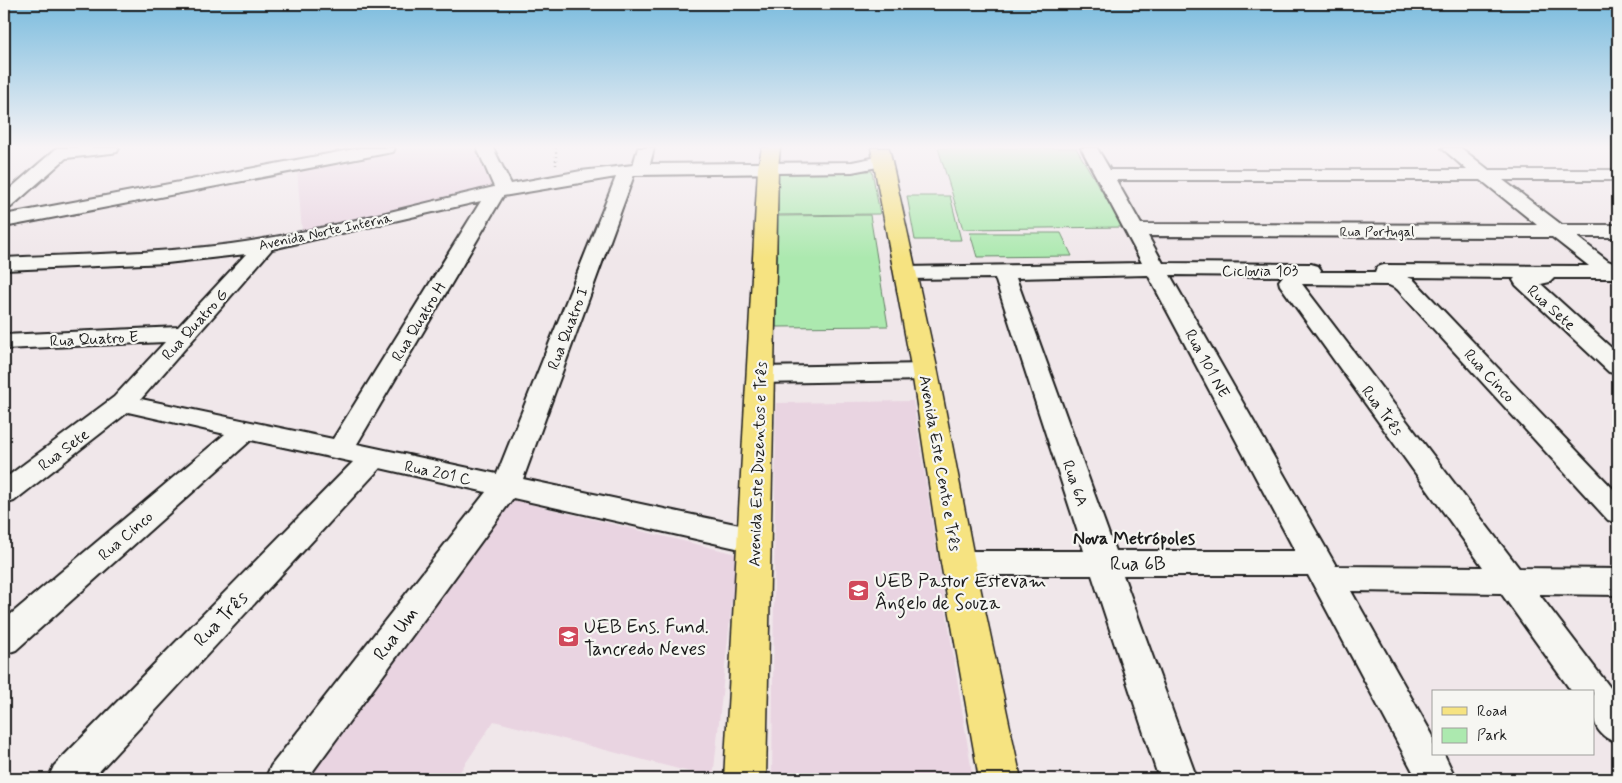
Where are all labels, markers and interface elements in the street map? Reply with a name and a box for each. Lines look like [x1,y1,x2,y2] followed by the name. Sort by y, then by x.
[257,209,394,255] street label: Avenida Norte Interna
[1340,223,1414,241] street label: Rua Portugal
[1222,261,1299,282] street label: Ciclovia 103
[387,278,451,366] street label: Rua Quatro H
[1522,281,1580,336] street label: Rua Sete
[543,284,594,373] street label: Rua Quatro I
[157,285,233,365] street label: Rua Quatro G
[1179,326,1234,402] street label: Rua 101 NE
[49,327,139,352] street label: Rua Quatro E
[1459,345,1519,407] street label: Rua Cinco
[744,361,773,567] street label: Avenida Este Duzentos e Três
[914,374,965,553] street label: Avenida Este Cento e Três
[1356,382,1408,440] street label: Rua Três
[34,424,94,476] street label: Rua Sete
[402,456,473,491] street label: Rua 201 C
[1057,458,1092,509] street label: Rua 6A
[94,506,158,566] street label: Rua Cinco
[1073,527,1195,551] district label: Nova Metrópoles
[1110,552,1166,577] street label: Rua 6B
[875,569,1046,619] place label: UEB Pastor Estevam Ângelo de Souza
[847,579,871,603] school or university icon: UEB Pastor Estevam Ângelo de Souza
[188,585,254,652] street label: Rua Três
[368,602,424,666] street label: Rua Um
[584,615,709,662] place label: UEB Ens. Fund. Tancredo Neves
[556,625,580,649] school or university icon: UEB Ens. Fund. Tancredo Neves
[1432,690,1594,756] legend
[1477,702,1507,722] text: Road
[1477,726,1507,746] text: Park

